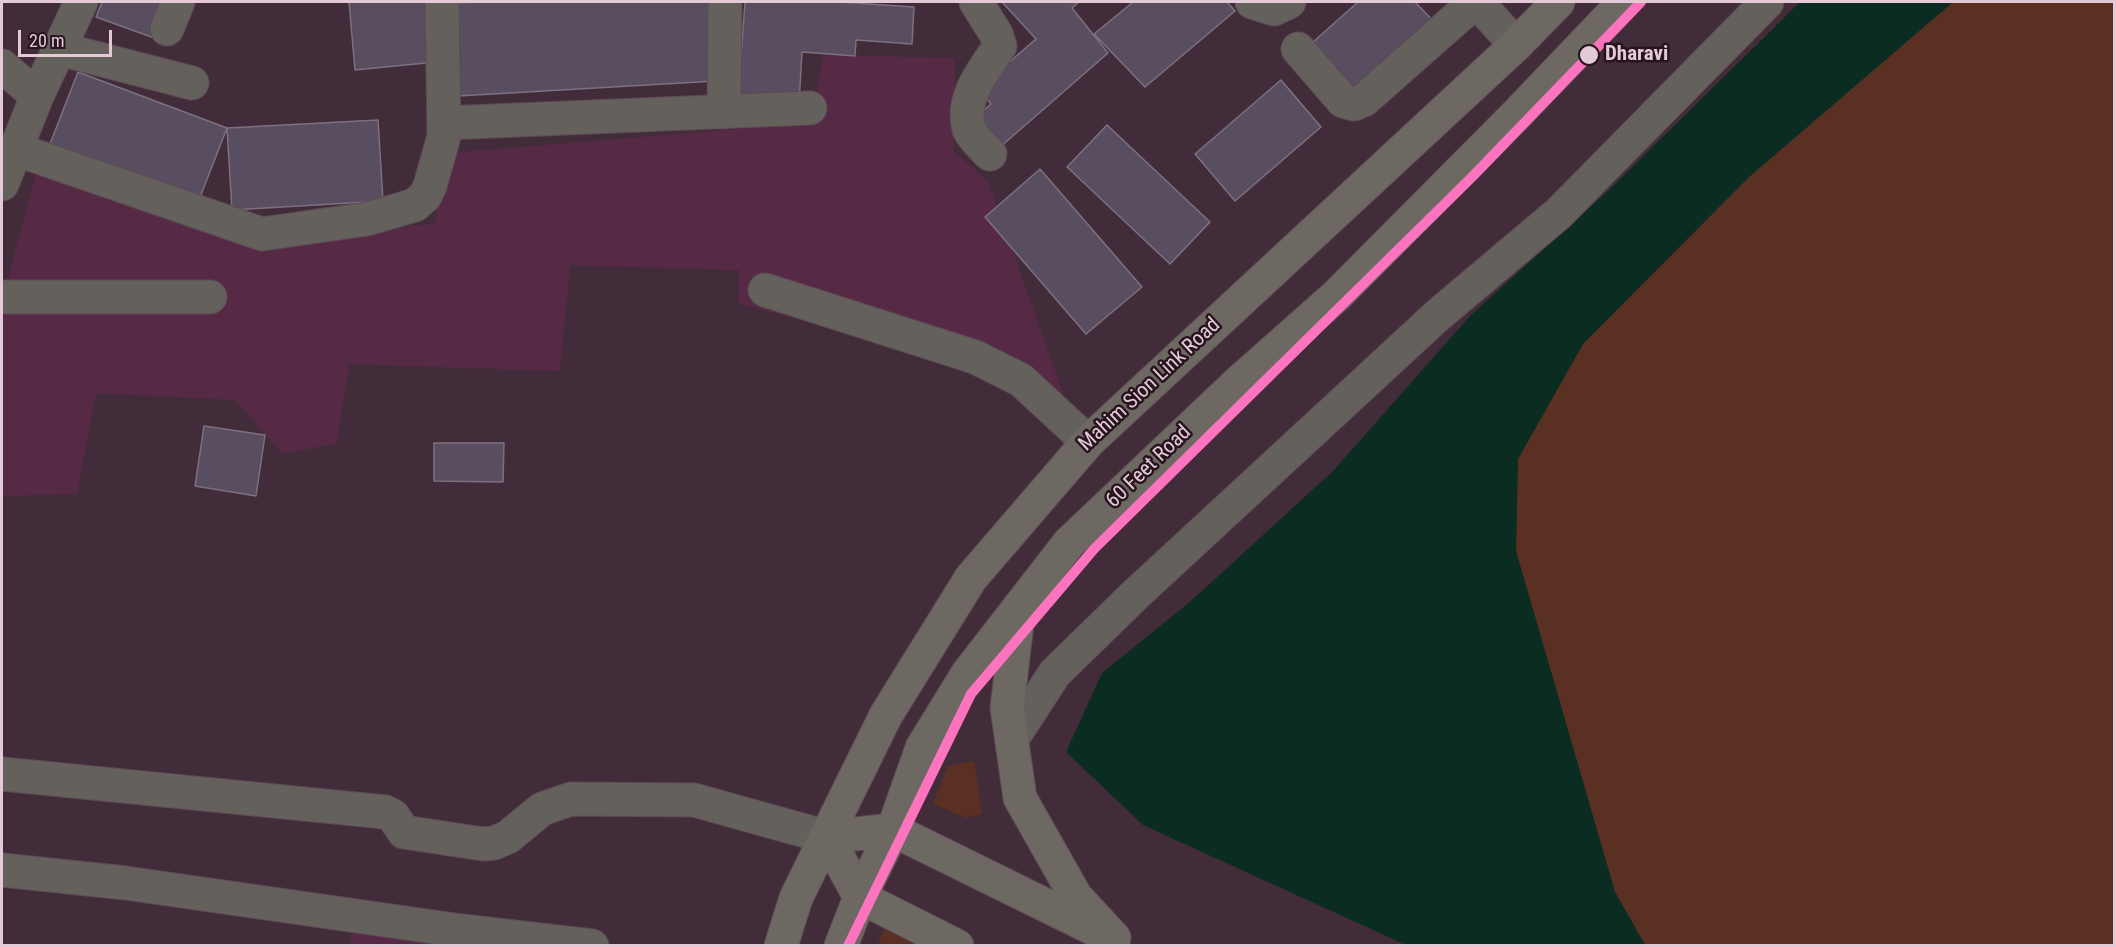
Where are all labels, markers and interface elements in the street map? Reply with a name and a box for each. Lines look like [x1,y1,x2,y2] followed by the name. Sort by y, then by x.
[21,18,116,56] scale bar
[29,30,64,51] text: 20 m
[1605,42,1668,68] place label: Dharavi
[1578,44,1600,66] marker: Dharavi
[1074,313,1226,457] street label: Mahim Sion Link Road
[1101,420,1197,514] street label: 60 Feet Road

